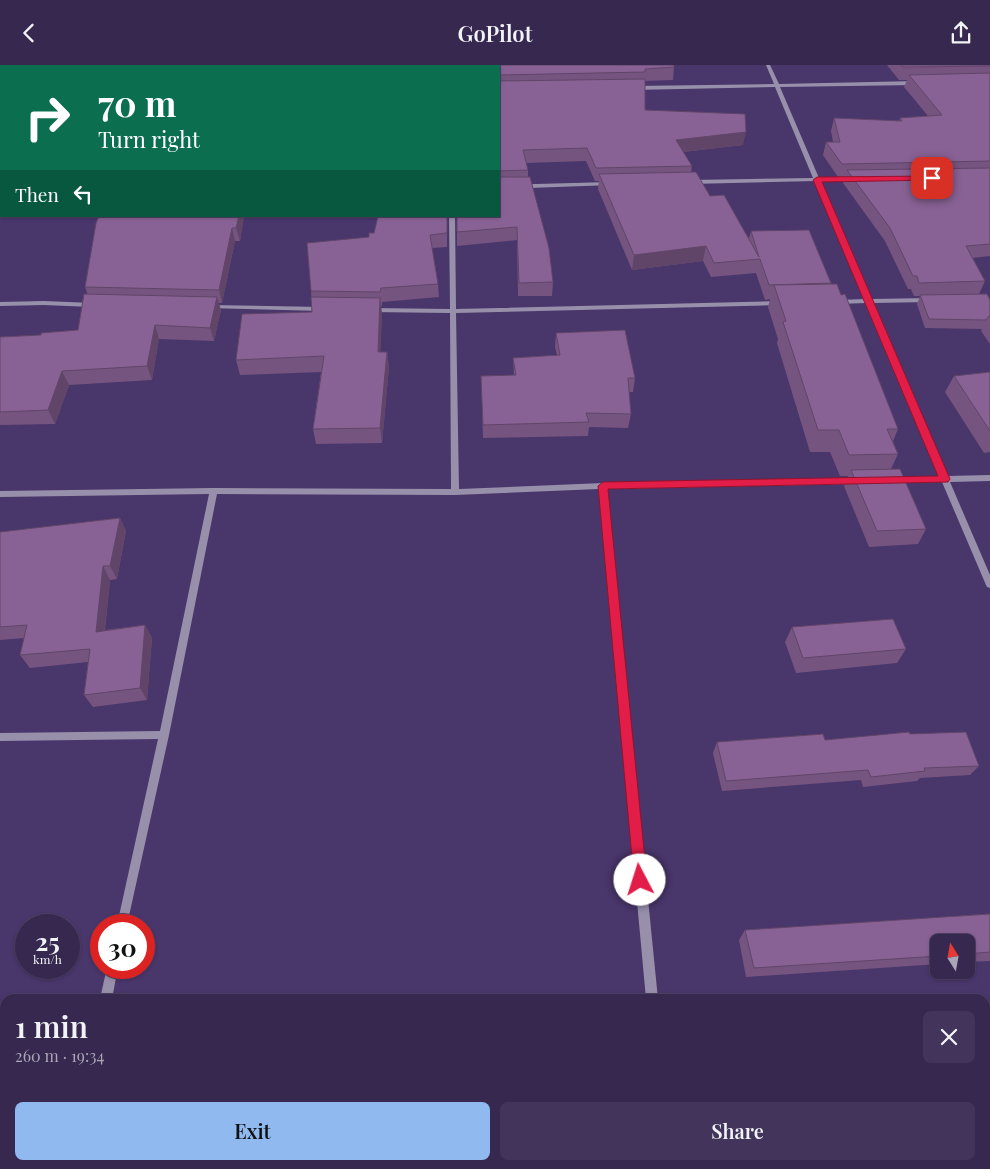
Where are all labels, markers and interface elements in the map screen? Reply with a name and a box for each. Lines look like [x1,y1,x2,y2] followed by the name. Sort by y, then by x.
[458,18,532,48] text: GoPilot
[15,19,43,47] icon: back
[947,19,975,47] icon: share
[98,79,176,126] text: 70 m
[15,85,80,150] icon: right
[98,124,200,154] text: Turn right
[911,157,953,199] pin
[918,164,946,192] icon: arrive
[69,180,97,208] icon: left
[15,181,59,207] text: Then
[613,853,665,905] position arrow
[90,914,155,979] speed limit sign: 30
[35,924,60,957] text: 25
[930,934,975,979] north arrow
[930,934,975,979] map controls
[33,951,62,967] text: km/h
[15,1006,88,1046] text: 1 min
[923,1011,975,1063] button: close
[15,1045,104,1066] text: 260 m · 19:34
[15,1102,490,1160] button: Exit
[500,1102,975,1160] button: Share

